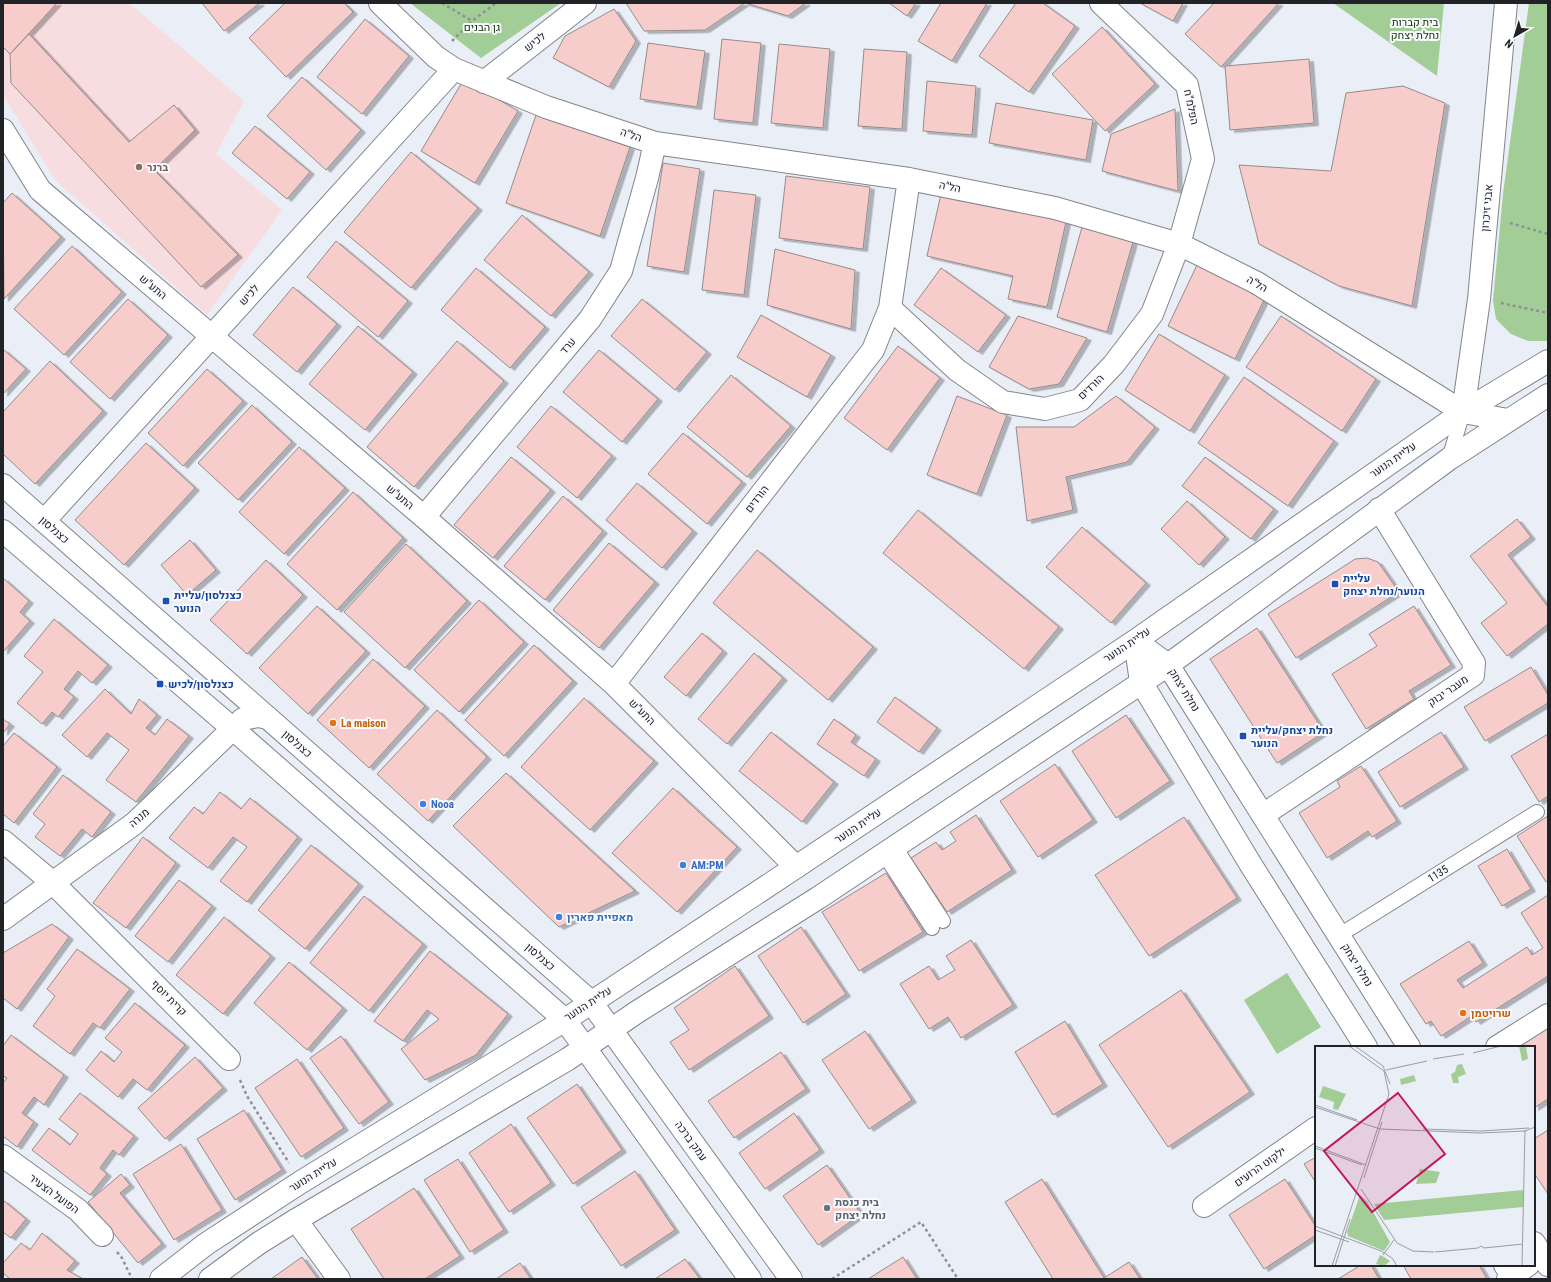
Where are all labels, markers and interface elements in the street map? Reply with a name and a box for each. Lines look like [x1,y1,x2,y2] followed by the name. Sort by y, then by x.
[1391,16,1439,42] park label: בית קברות נחלת יצחק
[1495,16,1535,56] north arrow
[464,21,500,34] park label: גן הבנים
[522,29,549,54] street label: לכיש
[1502,36,1516,51] text: N
[1181,88,1201,126] street label: הפלמ"ח
[618,125,644,145] street label: הל"ה
[147,161,168,174] place label: ברנר
[134,162,144,172] marker: ברנר
[938,179,962,195] street label: הל"ה
[1478,184,1496,232] street label: אבני זיכרון
[137,272,169,302] street label: התע"ש
[1244,273,1270,295] street label: הל"ה
[236,282,262,308] street label: לכיש
[557,335,579,357] street label: ערד
[1075,372,1107,402] street label: הורדים
[1367,439,1419,481] street label: עליית הנוער
[384,482,416,512] street label: התע"ש
[742,483,772,515] street label: הורדים
[37,514,71,546] street label: כצנלסון
[1343,572,1425,598] place label: עליית הנוער/נחלת יצחק
[1330,579,1340,589] marker: עליית הנוער/נחלת יצחק
[174,589,242,615] place label: כצנלסון/עליית הנוער
[161,596,171,606] marker: כצנלסון/עליית הנוער
[1101,625,1153,665] street label: עליית הנוער
[1166,666,1202,714] street label: נחלת יצחק
[1425,673,1471,709] street label: מעבר יבוק
[168,678,234,691] place label: כצנלסון/לכיש
[155,679,165,689] marker: כצנלסון/לכיש
[626,696,658,728] street label: התע"ש
[341,717,386,730] place label: La maison
[328,718,338,728] marker: La maison
[1251,724,1333,750] place label: נחלת יצחק/עליית הנוער
[280,728,314,760] street label: כצנלסון
[1238,731,1248,741] marker: נחלת יצחק/עליית הנוער
[431,798,454,811] place label: Nooa
[418,799,428,809] marker: Nooa
[126,806,152,830] street label: מנרה
[832,806,884,846] street label: עליית הנוער
[691,859,724,872] place label: AM:PM
[678,860,688,870] marker: AM:PM
[1425,863,1451,885] street label: 1135
[567,911,633,924] place label: מאפיית פארין
[554,912,564,922] marker: מאפיית פארין
[523,941,557,973] street label: כצנלסון
[1339,941,1375,989] street label: נחלת יצחק
[148,977,190,1019] street label: קרית יוסף
[562,984,614,1024] street label: עליית הנוער
[1471,1007,1511,1020] place label: שרויטמן
[1458,1008,1468,1018] marker: שרויטמן
[1315,1046,1535,1266] inset map
[672,1118,710,1164] street label: עמק ברכה
[1232,1144,1288,1190] street label: ילקוט הרועים
[287,1155,339,1195] street label: עליית הנוער
[26,1171,82,1217] street label: הפועל הצעיר
[835,1196,886,1222] place label: בית כנסת נחלת יצחק
[822,1203,832,1213] marker: בית כנסת נחלת יצחק

